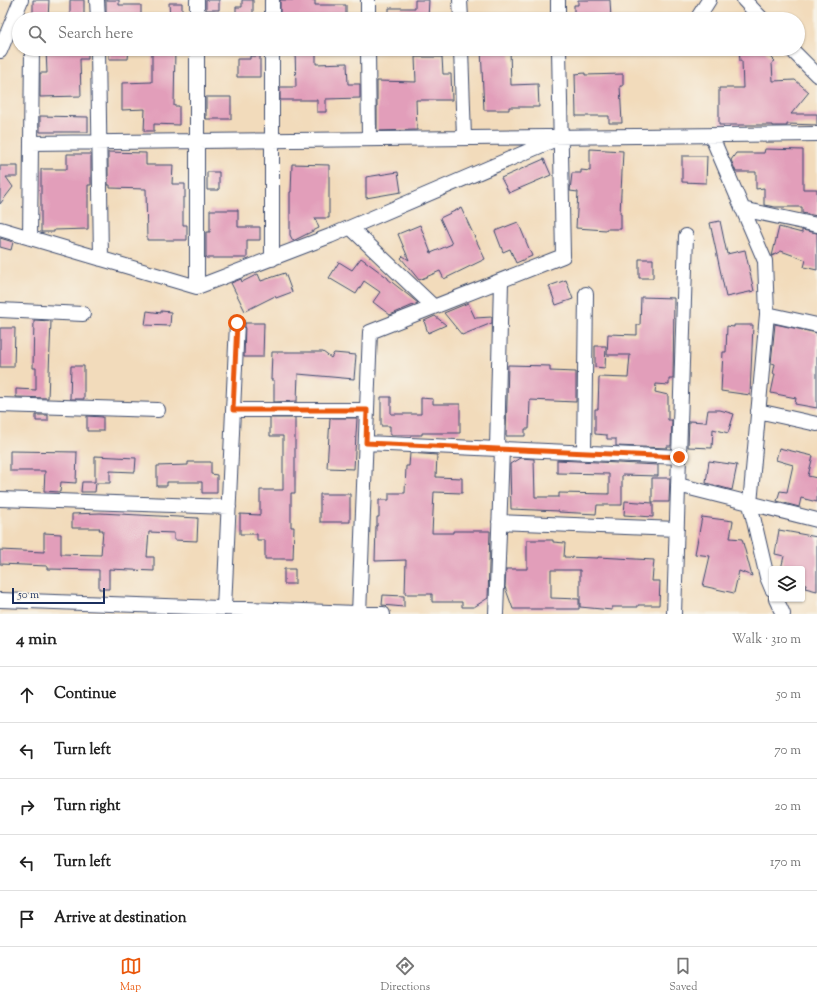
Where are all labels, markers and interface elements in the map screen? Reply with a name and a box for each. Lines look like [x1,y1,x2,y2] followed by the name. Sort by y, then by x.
[12,12,805,56] search box
[26,23,48,45] icon: search
[58,24,133,45] text: Search here
[228,314,246,332] route start
[670,448,688,466] route end
[769,566,805,602] map controls
[769,566,805,602] button: layers
[12,586,105,605] scale bar
[18,587,39,603] text: 50 m
[16,628,57,652] text: 4 min
[732,631,801,649] text: Walk · 310 m
[16,684,38,706] icon: ahead
[54,684,116,705] text: Continue
[776,686,801,704] text: 50 m
[16,740,38,762] icon: left
[54,740,111,761] text: Turn left
[774,742,801,760] text: 70 m
[16,796,38,818] icon: right
[54,796,120,817] text: Turn right
[775,798,801,816] text: 20 m
[16,852,38,874] icon: left
[54,852,111,873] text: Turn left
[770,854,801,872] text: 170 m
[16,908,38,930] icon: arrive
[54,908,187,929] text: Arrive at destination
[120,955,142,995] tab: Map
[381,955,430,995] tab: Directions
[669,955,697,995] tab: Saved

